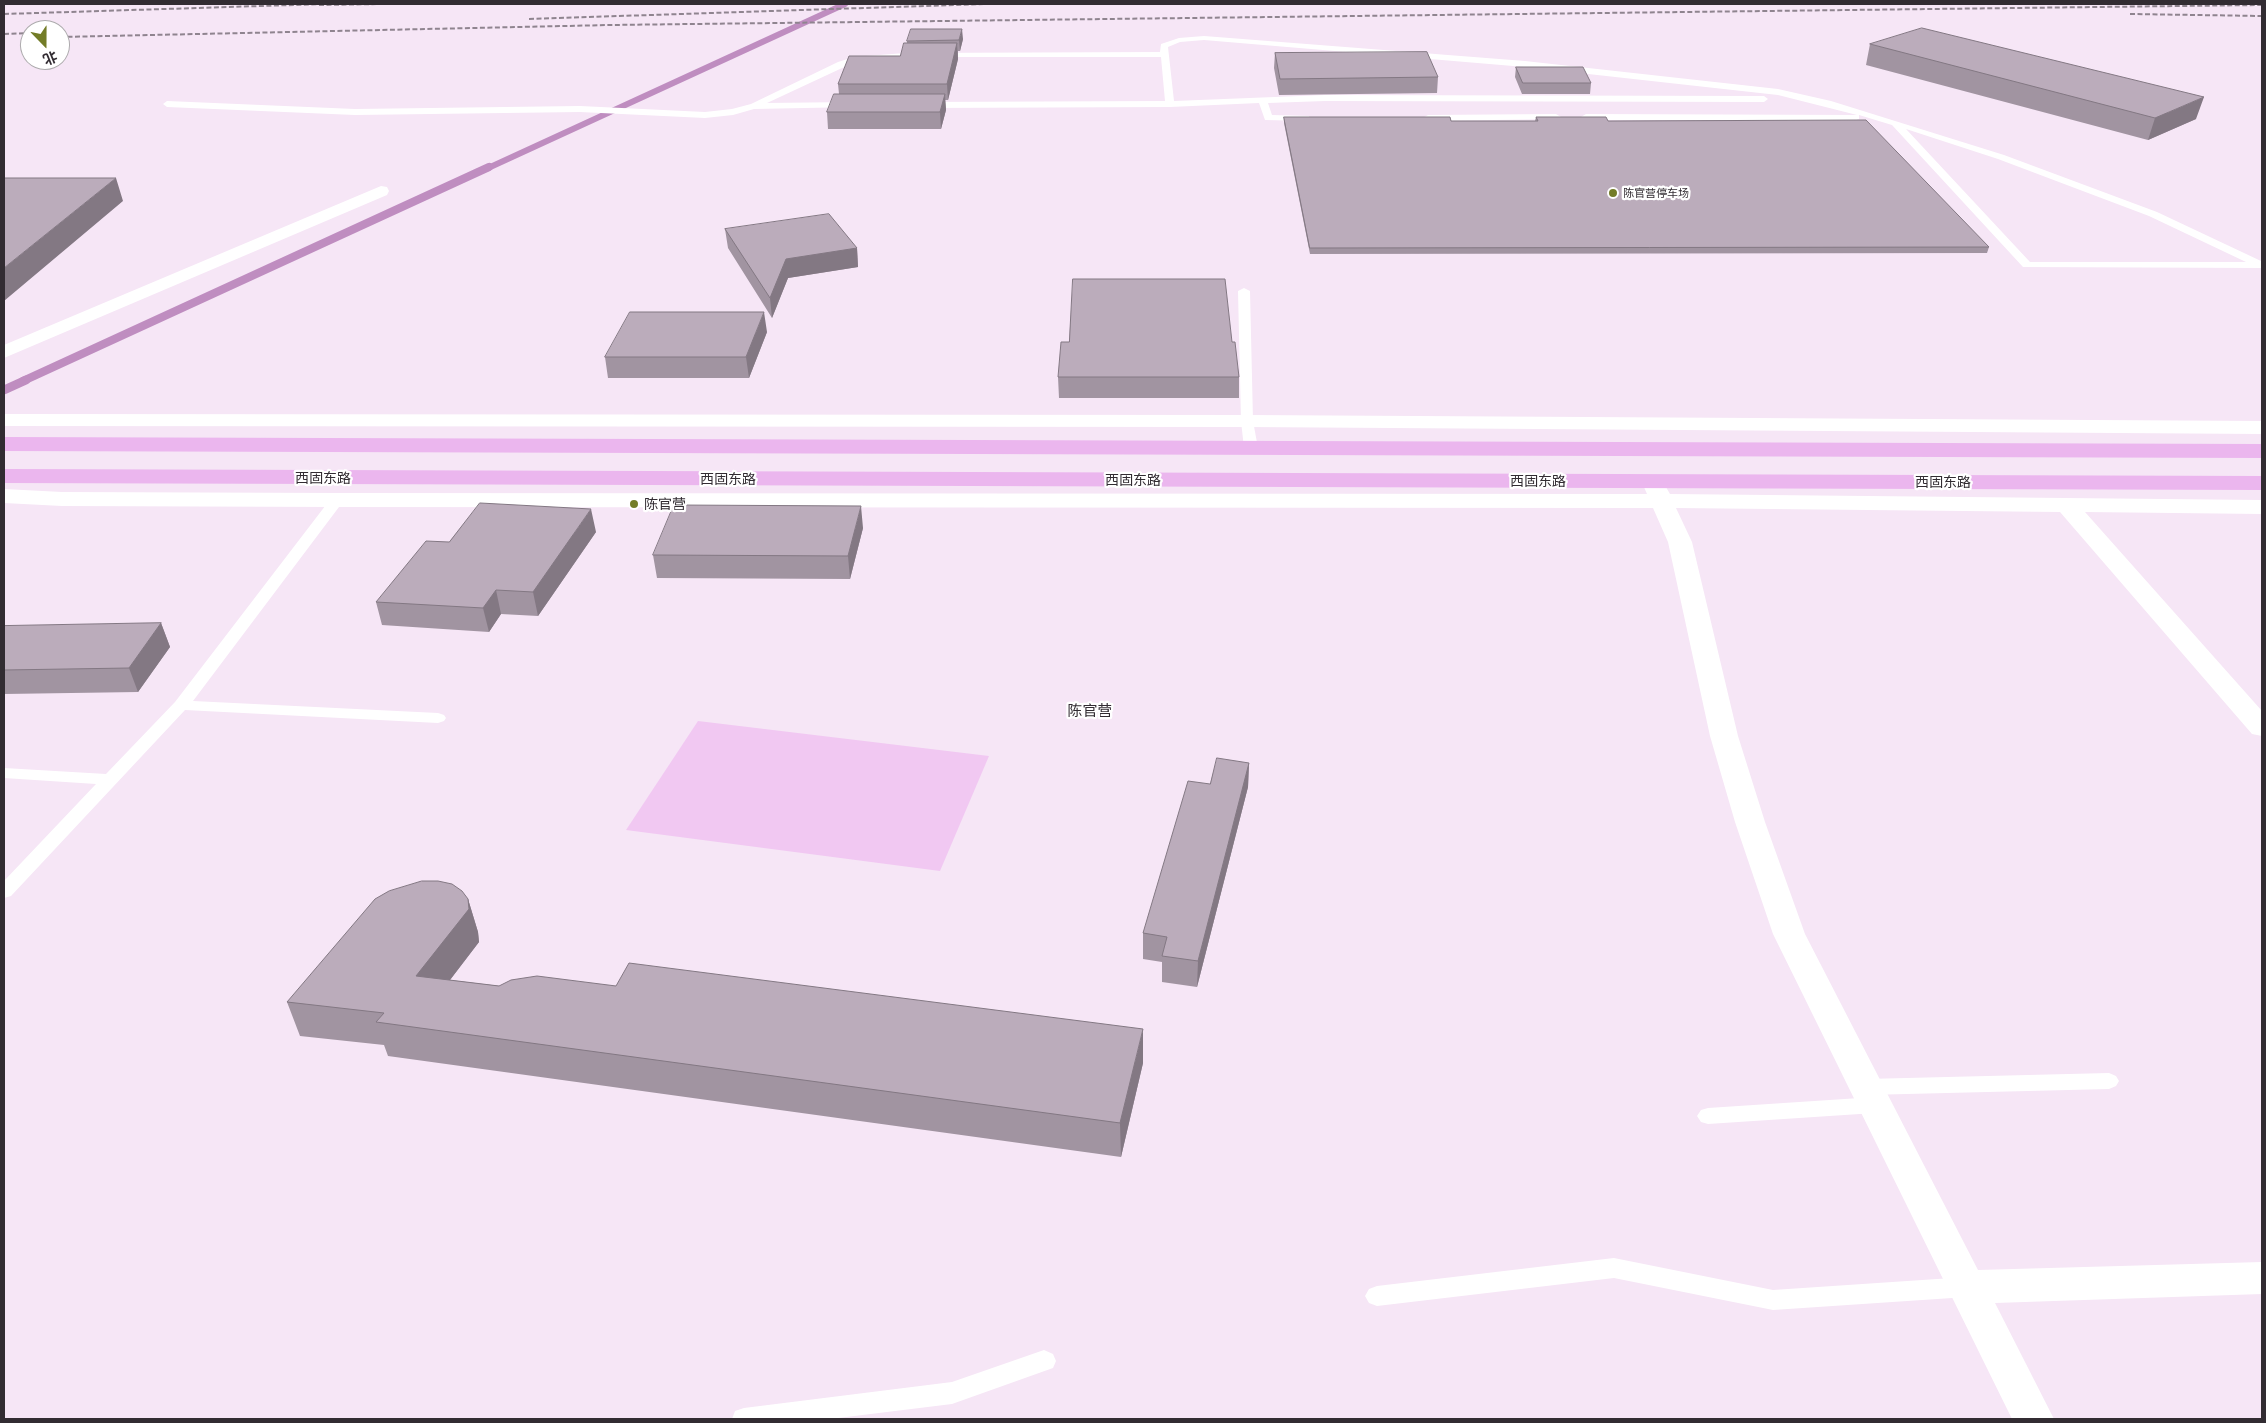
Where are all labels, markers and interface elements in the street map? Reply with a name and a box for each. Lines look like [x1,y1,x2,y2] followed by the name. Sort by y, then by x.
[20,20,70,70] north arrow
[41,48,60,69] text: 北
[1623,186,1689,200] place label: 陈官营停车场
[1607,187,1619,199] marker: 陈官营停车场
[295,470,351,486] street label: 西固东路
[700,471,756,487] street label: 西固东路
[1105,472,1161,488] street label: 西固东路
[1510,473,1566,489] street label: 西固东路
[1915,474,1971,490] street label: 西固东路
[644,496,686,512] place label: 陈官营
[628,498,640,510] marker: 陈官营
[1068,702,1112,720] district label: 陈官营

